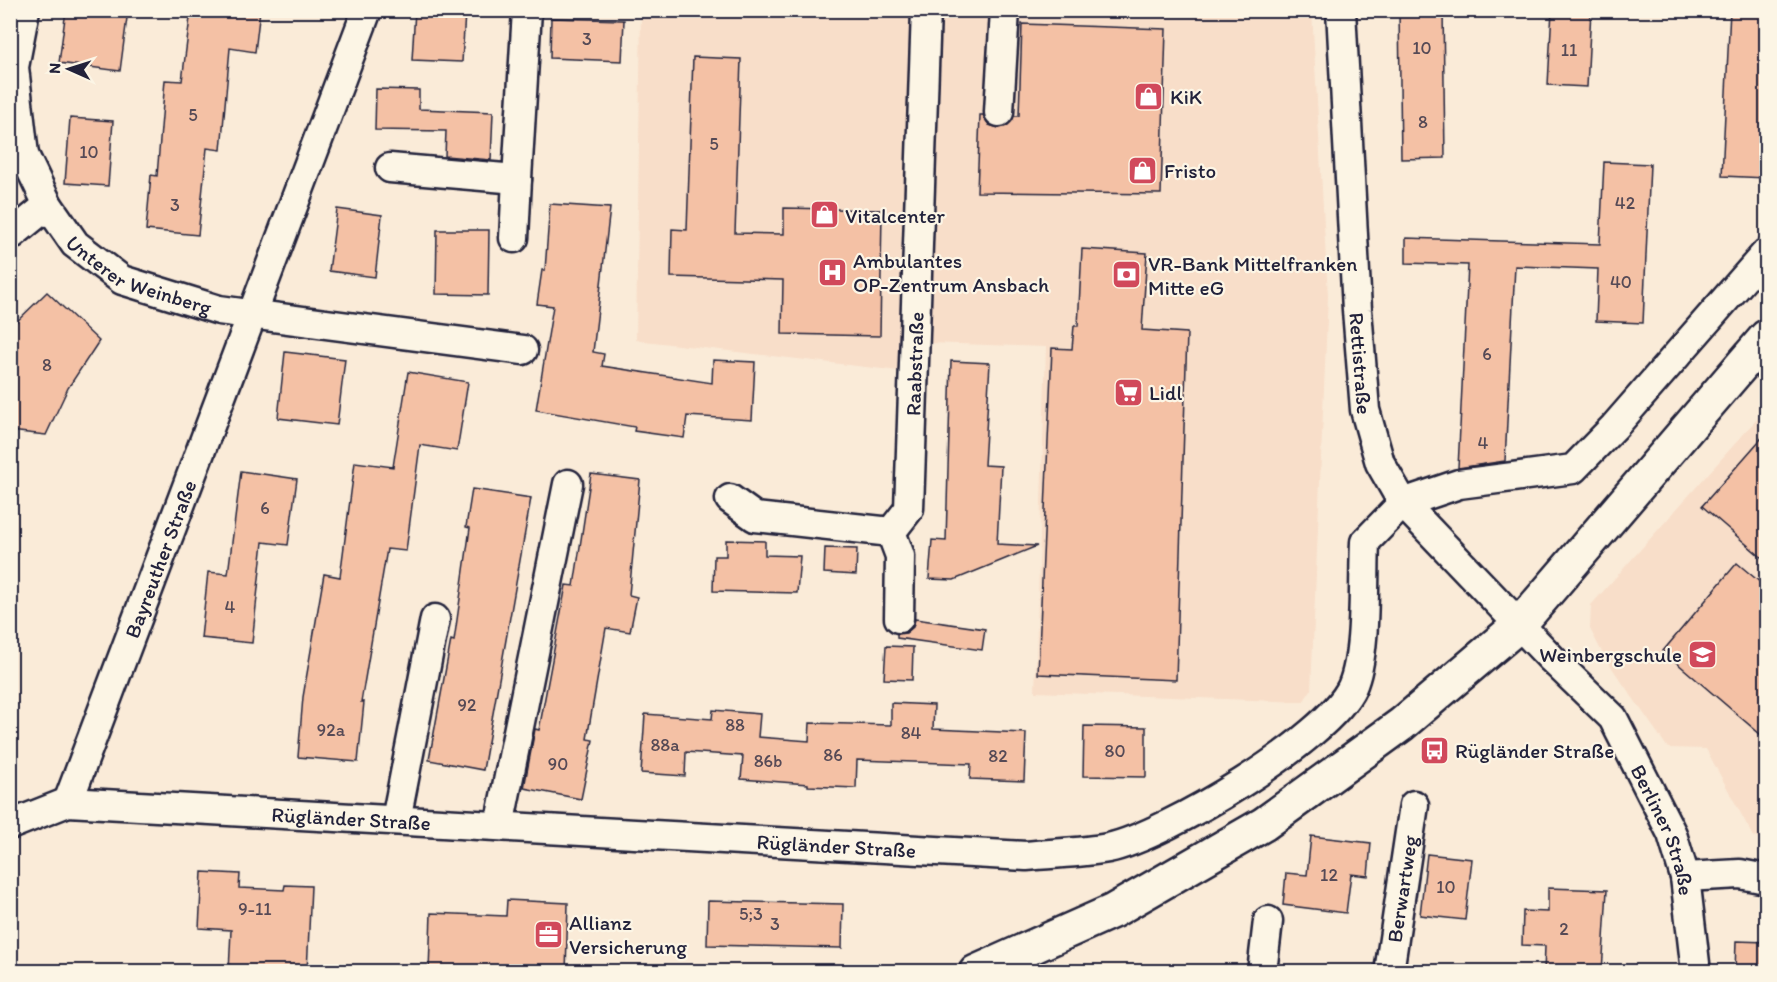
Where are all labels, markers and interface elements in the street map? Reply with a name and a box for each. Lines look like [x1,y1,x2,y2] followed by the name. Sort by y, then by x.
[582,28,592,50] house number: 3
[1412,37,1432,59] house number: 10
[39,39,99,99] north arrow
[1561,39,1577,61] house number: 11
[45,62,64,74] text: N
[1133,80,1165,112] shop icon: KiK
[1170,84,1202,109] place label: KiK
[188,104,198,126] house number: 5
[1418,111,1428,133] house number: 8
[709,133,719,155] house number: 5
[79,141,99,163] house number: 10
[1127,154,1159,186] shop icon: Fristo
[1164,158,1216,183] place label: Fristo
[1615,192,1636,214] house number: 42
[170,194,180,216] house number: 3
[808,199,840,231] shop icon: Vitalcenter
[845,203,946,228] place label: Vitalcenter
[61,231,215,320] street label: Unterer Weinberg
[853,248,1049,297] place label: Ambulantes OP-Zentrum Ansbach
[1148,251,1357,300] place label: VR-Bank Mittelfranken Mitte eG
[816,256,848,288] hospital icon: Ambulantes OP-Zentrum Ansbach
[1111,259,1143,291] bank icon: VR-Bank Mittelfranken Mitte eG
[1610,271,1632,293] house number: 40
[900,311,928,416] street label: Raabstraße
[1345,311,1378,415] street label: Rettistraße
[1482,343,1492,365] house number: 6
[42,354,52,376] house number: 8
[1112,376,1144,408] supermarket icon: Lidl
[1149,380,1183,405] place label: Lidl
[1478,432,1489,454] house number: 4
[119,476,201,641] street label: Bayreuther Straße
[260,497,270,519] house number: 6
[225,596,236,618] house number: 4
[1687,638,1719,670] school or university icon: Weinbergschule
[1539,642,1682,667] place label: Weinbergschule
[458,694,477,716] house number: 92
[725,714,745,736] house number: 88
[317,719,346,741] house number: 92a
[901,722,922,744] house number: 84
[650,734,680,756] house number: 88a
[1418,734,1450,766] bus stop icon: Rügländer Straße
[1455,738,1614,763] place label: Rügländer Straße
[1105,740,1125,762] house number: 80
[823,744,843,766] house number: 86
[988,745,1008,767] house number: 82
[754,750,782,772] house number: 86b
[548,753,568,775] house number: 90
[1626,760,1700,897] street label: Berliner Straße
[271,801,431,835] street label: Rügländer Straße
[756,828,917,862] street label: Rügländer Straße
[1381,833,1422,944] street label: Berwartweg
[1320,864,1338,886] house number: 12
[1436,876,1456,898] house number: 10
[238,898,272,920] house number: 9-11
[739,903,763,925] house number: 5;3
[569,910,687,959] place label: Allianz Versicherung
[770,913,780,935] house number: 3
[532,918,564,950] office icon: Allianz Versicherung
[1559,918,1569,940] house number: 2

